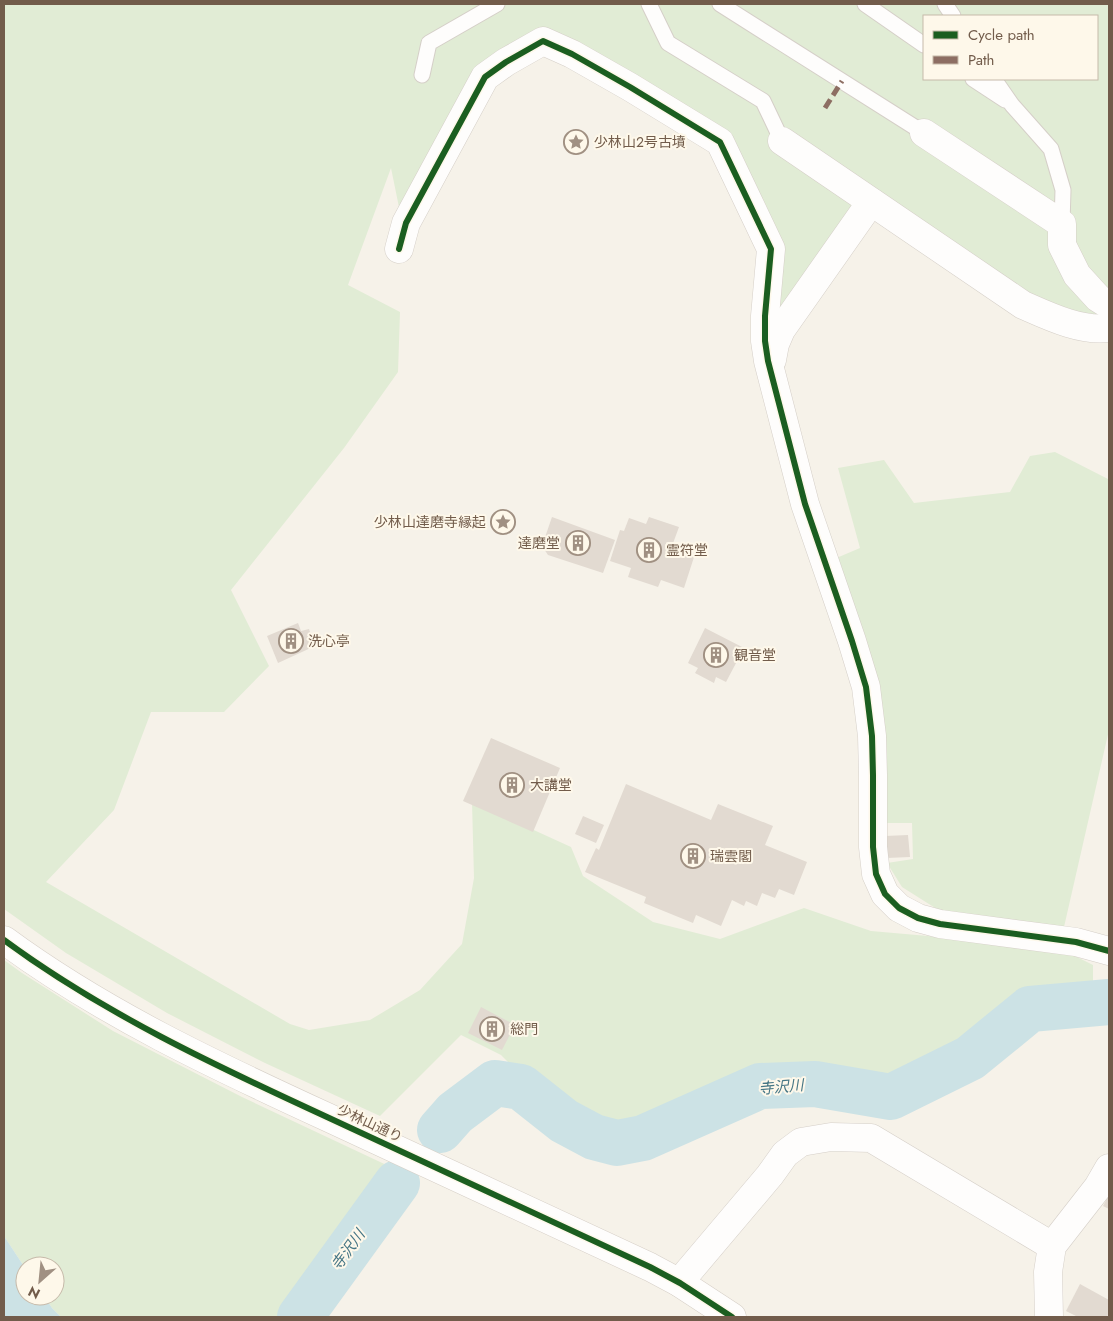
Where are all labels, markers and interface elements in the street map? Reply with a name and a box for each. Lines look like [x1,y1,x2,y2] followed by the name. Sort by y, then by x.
[923,15,1098,80] legend
[968,24,1035,46] text: Cycle path
[968,49,994,71] text: Path
[563,129,589,155] place icon: 少林山2号古墳
[594,132,686,152] place label: 少林山2号古墳
[490,509,516,535] place icon: 少林山達磨寺縁起
[374,512,486,532] place label: 少林山達磨寺縁起
[565,530,591,556] building icon: 達磨堂
[518,533,560,553] place label: 達磨堂
[636,537,662,563] building icon: 霊符堂
[666,540,708,560] place label: 霊符堂
[278,628,304,654] building icon: 洗心亭
[308,631,350,651] place label: 洗心亭
[703,642,729,668] building icon: 観音堂
[734,645,776,665] place label: 観音堂
[499,772,525,798] building icon: 大講堂
[530,775,572,795] place label: 大講堂
[680,843,706,869] building icon: 瑞雲閣
[710,846,752,866] place label: 瑞雲閣
[479,1016,505,1042] building icon: 総門
[510,1019,538,1039] place label: 総門
[758,1074,806,1100] water label: 寺沢川
[334,1099,406,1147] street label: 少林山通り
[326,1224,371,1275] water label: 寺沢川
[15,1256,65,1306] north arrow
[25,1281,44,1304] text: N

